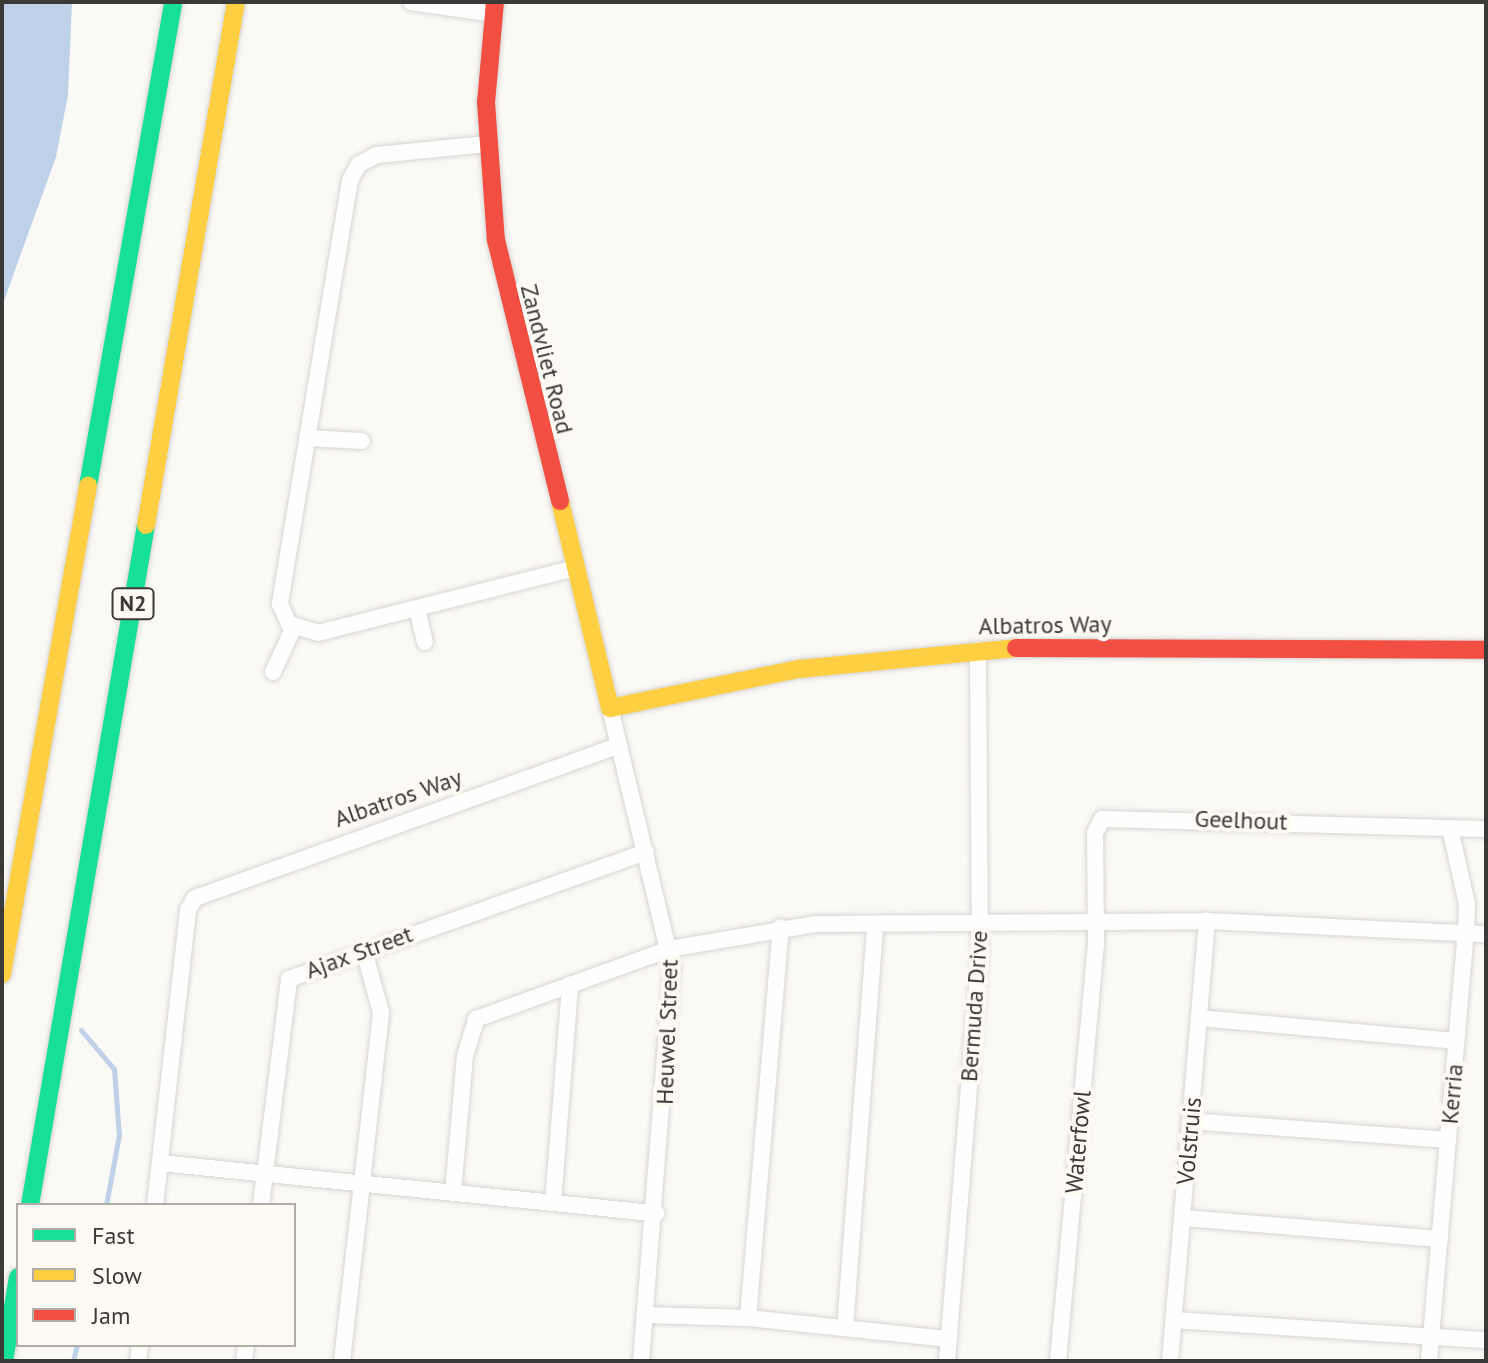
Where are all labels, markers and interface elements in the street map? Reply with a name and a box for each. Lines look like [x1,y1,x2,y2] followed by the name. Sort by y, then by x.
[515,281,579,437] street label: Zandvliet Road
[111,586,155,622] road number: N2
[978,609,1112,641] street label: Albatros Way
[330,763,466,833] street label: Albatros Way
[1194,804,1288,836] street label: Geelhout
[301,919,417,985] street label: Ajax Street
[954,929,994,1083] street label: Bermuda Drive
[650,959,684,1105] street label: Heuwel Street
[1435,1063,1469,1125] street label: Kerria
[1059,1089,1097,1195] street label: Waterfowl
[1171,1096,1207,1186] street label: Volstruis
[16,1203,296,1347] legend
[92,1220,135,1251] text: Fast
[92,1260,142,1291] text: Slow
[92,1300,130,1331] text: Jam

